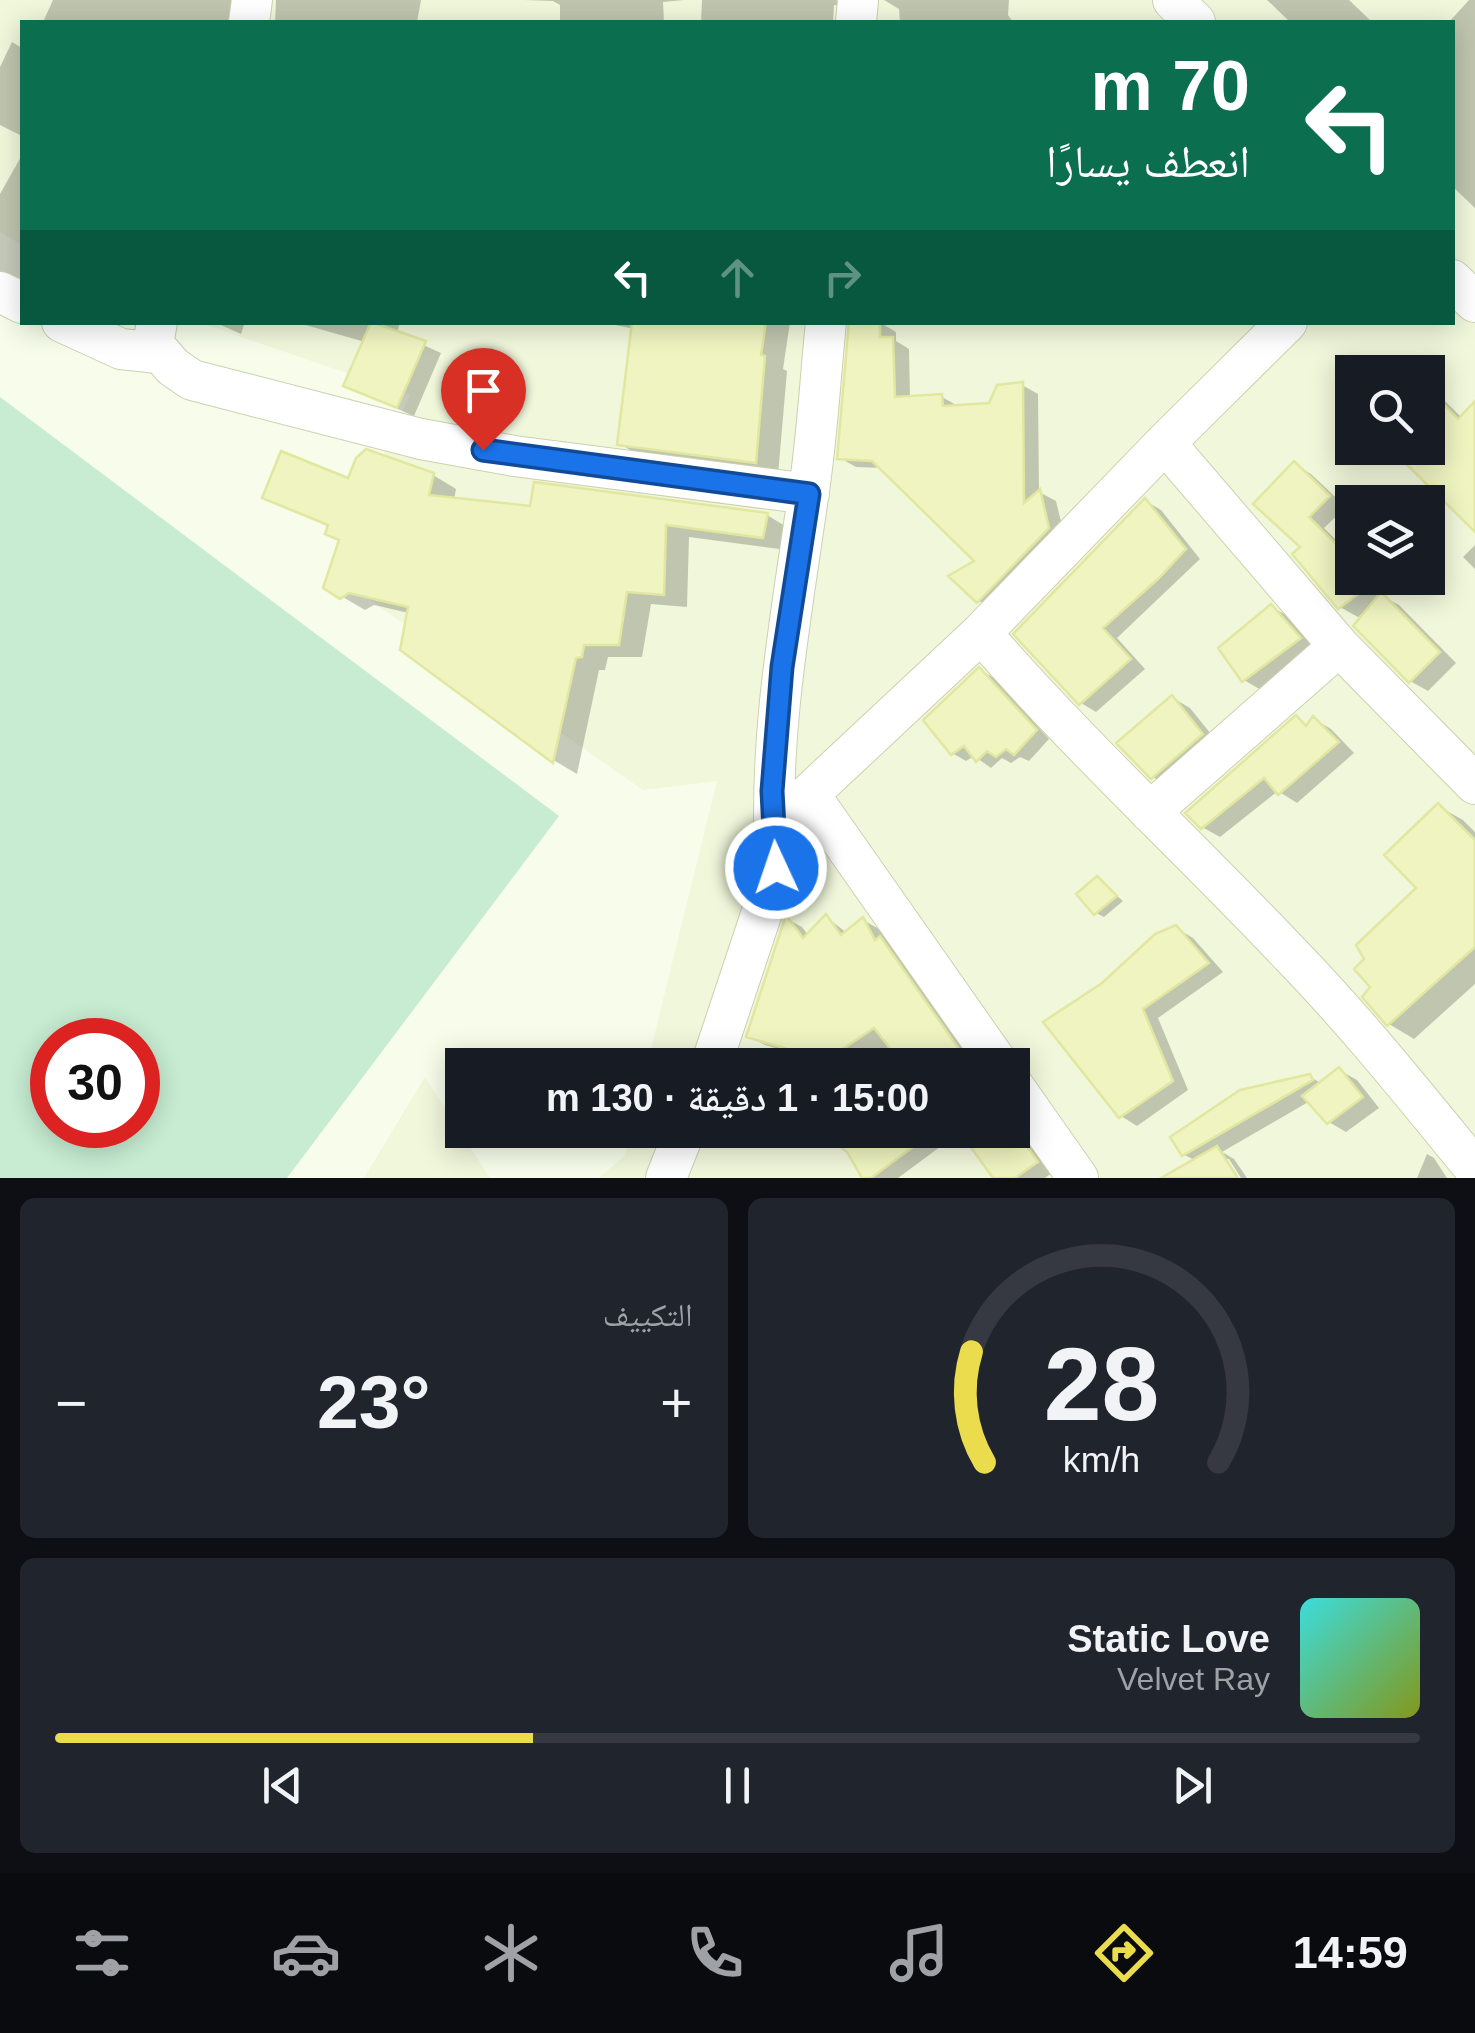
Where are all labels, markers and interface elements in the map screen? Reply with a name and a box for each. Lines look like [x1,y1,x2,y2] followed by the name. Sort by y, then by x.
[1090,47,1250,125] text: 70 m
[1285,60,1415,190] icon: left
[1046,136,1250,187] text: انعطف يسارًا
[605,250,660,305] icon: left
[710,250,765,305] icon: ahead
[815,250,870,305] icon: right
[441,348,526,451] pin
[1335,355,1445,595] map controls
[1335,355,1445,465] button: search
[456,363,511,418] icon: arrive
[1335,485,1445,595] button: layers
[724,816,828,920] position arrow
[30,1018,160,1148] speed limit sign: 30
[546,1077,929,1119] text: 15:00 · 1 دقيقة · 130 m
[603,1297,693,1333] text: التكييف
[1043,1326,1159,1442] text: 28
[317,1360,430,1444] text: 23°
[55,1372,87,1434] text: −
[660,1372,692,1434] text: +
[1063,1440,1140,1480] text: km/h
[1067,1618,1270,1660] text: Static Love
[1117,1661,1270,1697] text: Velvet Ray
[255,1758,310,1813] icon: previous
[710,1758,765,1813] icon: pause
[1165,1758,1220,1813] icon: next
[67,1918,137,1988] icon: filters
[271,1918,341,1988] icon: car
[476,1918,546,1988] icon: climate
[680,1918,750,1988] icon: phone
[884,1918,954,1988] icon: music
[1089,1918,1159,1988] icon: directions
[1293,1927,1408,1978] text: 14:59

